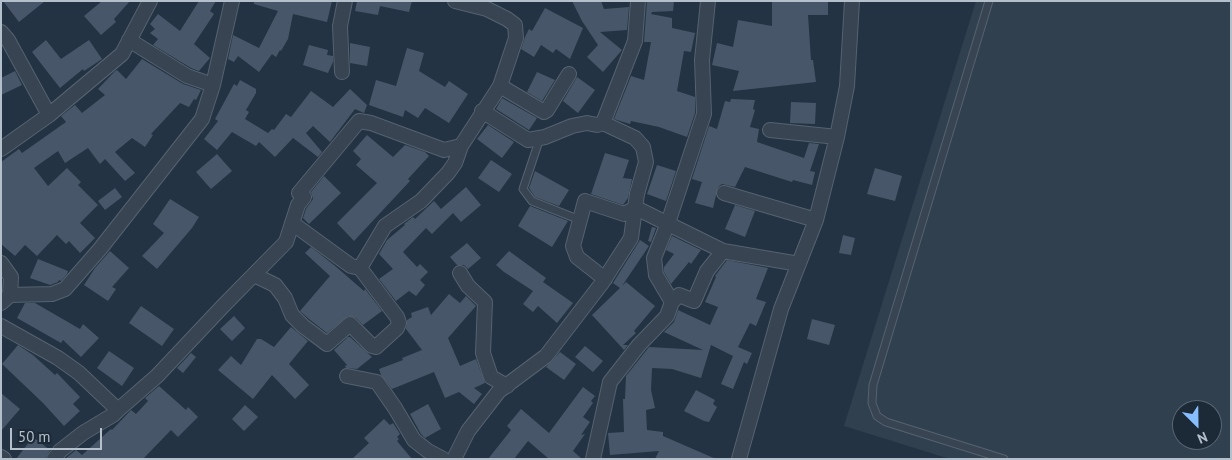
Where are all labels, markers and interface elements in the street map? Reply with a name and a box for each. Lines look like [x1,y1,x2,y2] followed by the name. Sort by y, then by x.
[1172,400,1222,450] north arrow
[12,418,105,450] scale bar
[18,427,51,446] text: 50 m
[1195,428,1210,448] text: N

